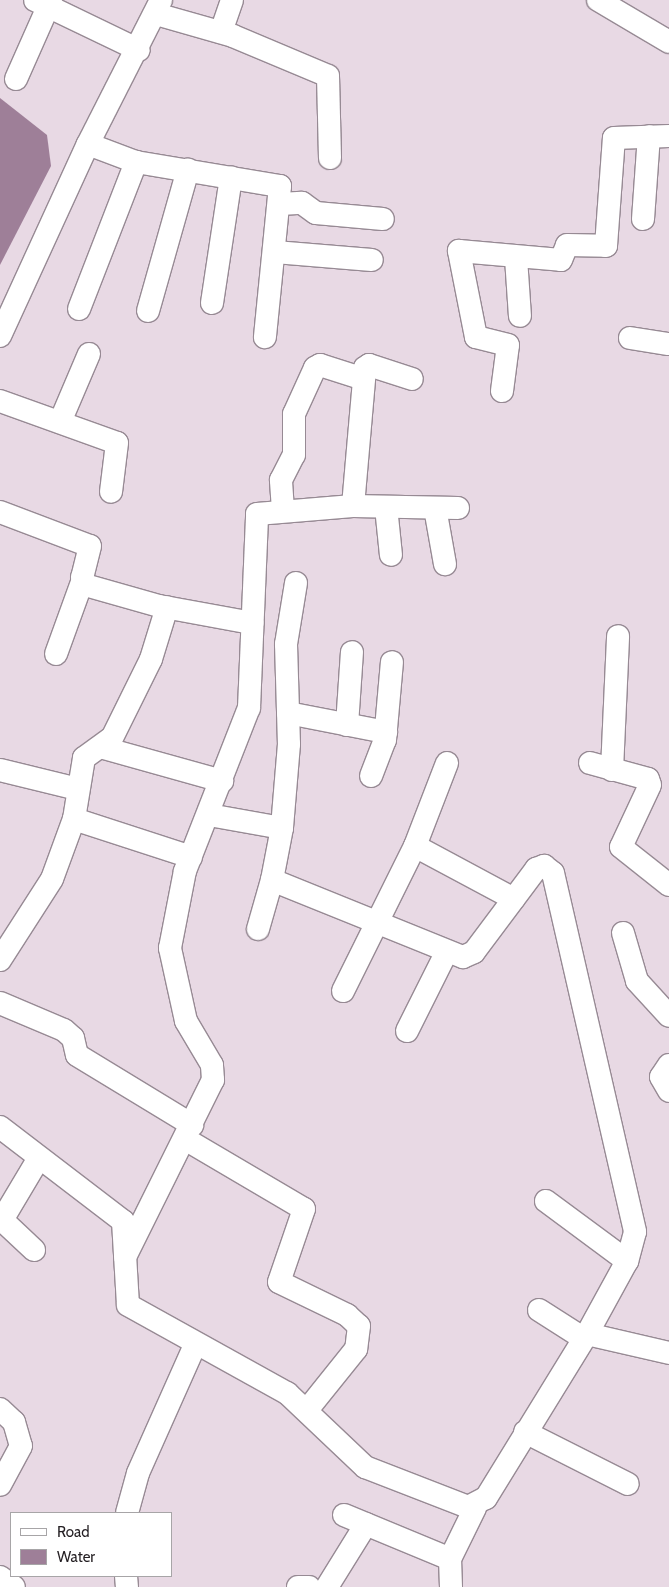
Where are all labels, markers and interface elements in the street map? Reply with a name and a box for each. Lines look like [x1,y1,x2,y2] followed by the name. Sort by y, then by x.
[10,1512,172,1577] legend
[57,1523,90,1541] text: Road
[57,1548,95,1566] text: Water

